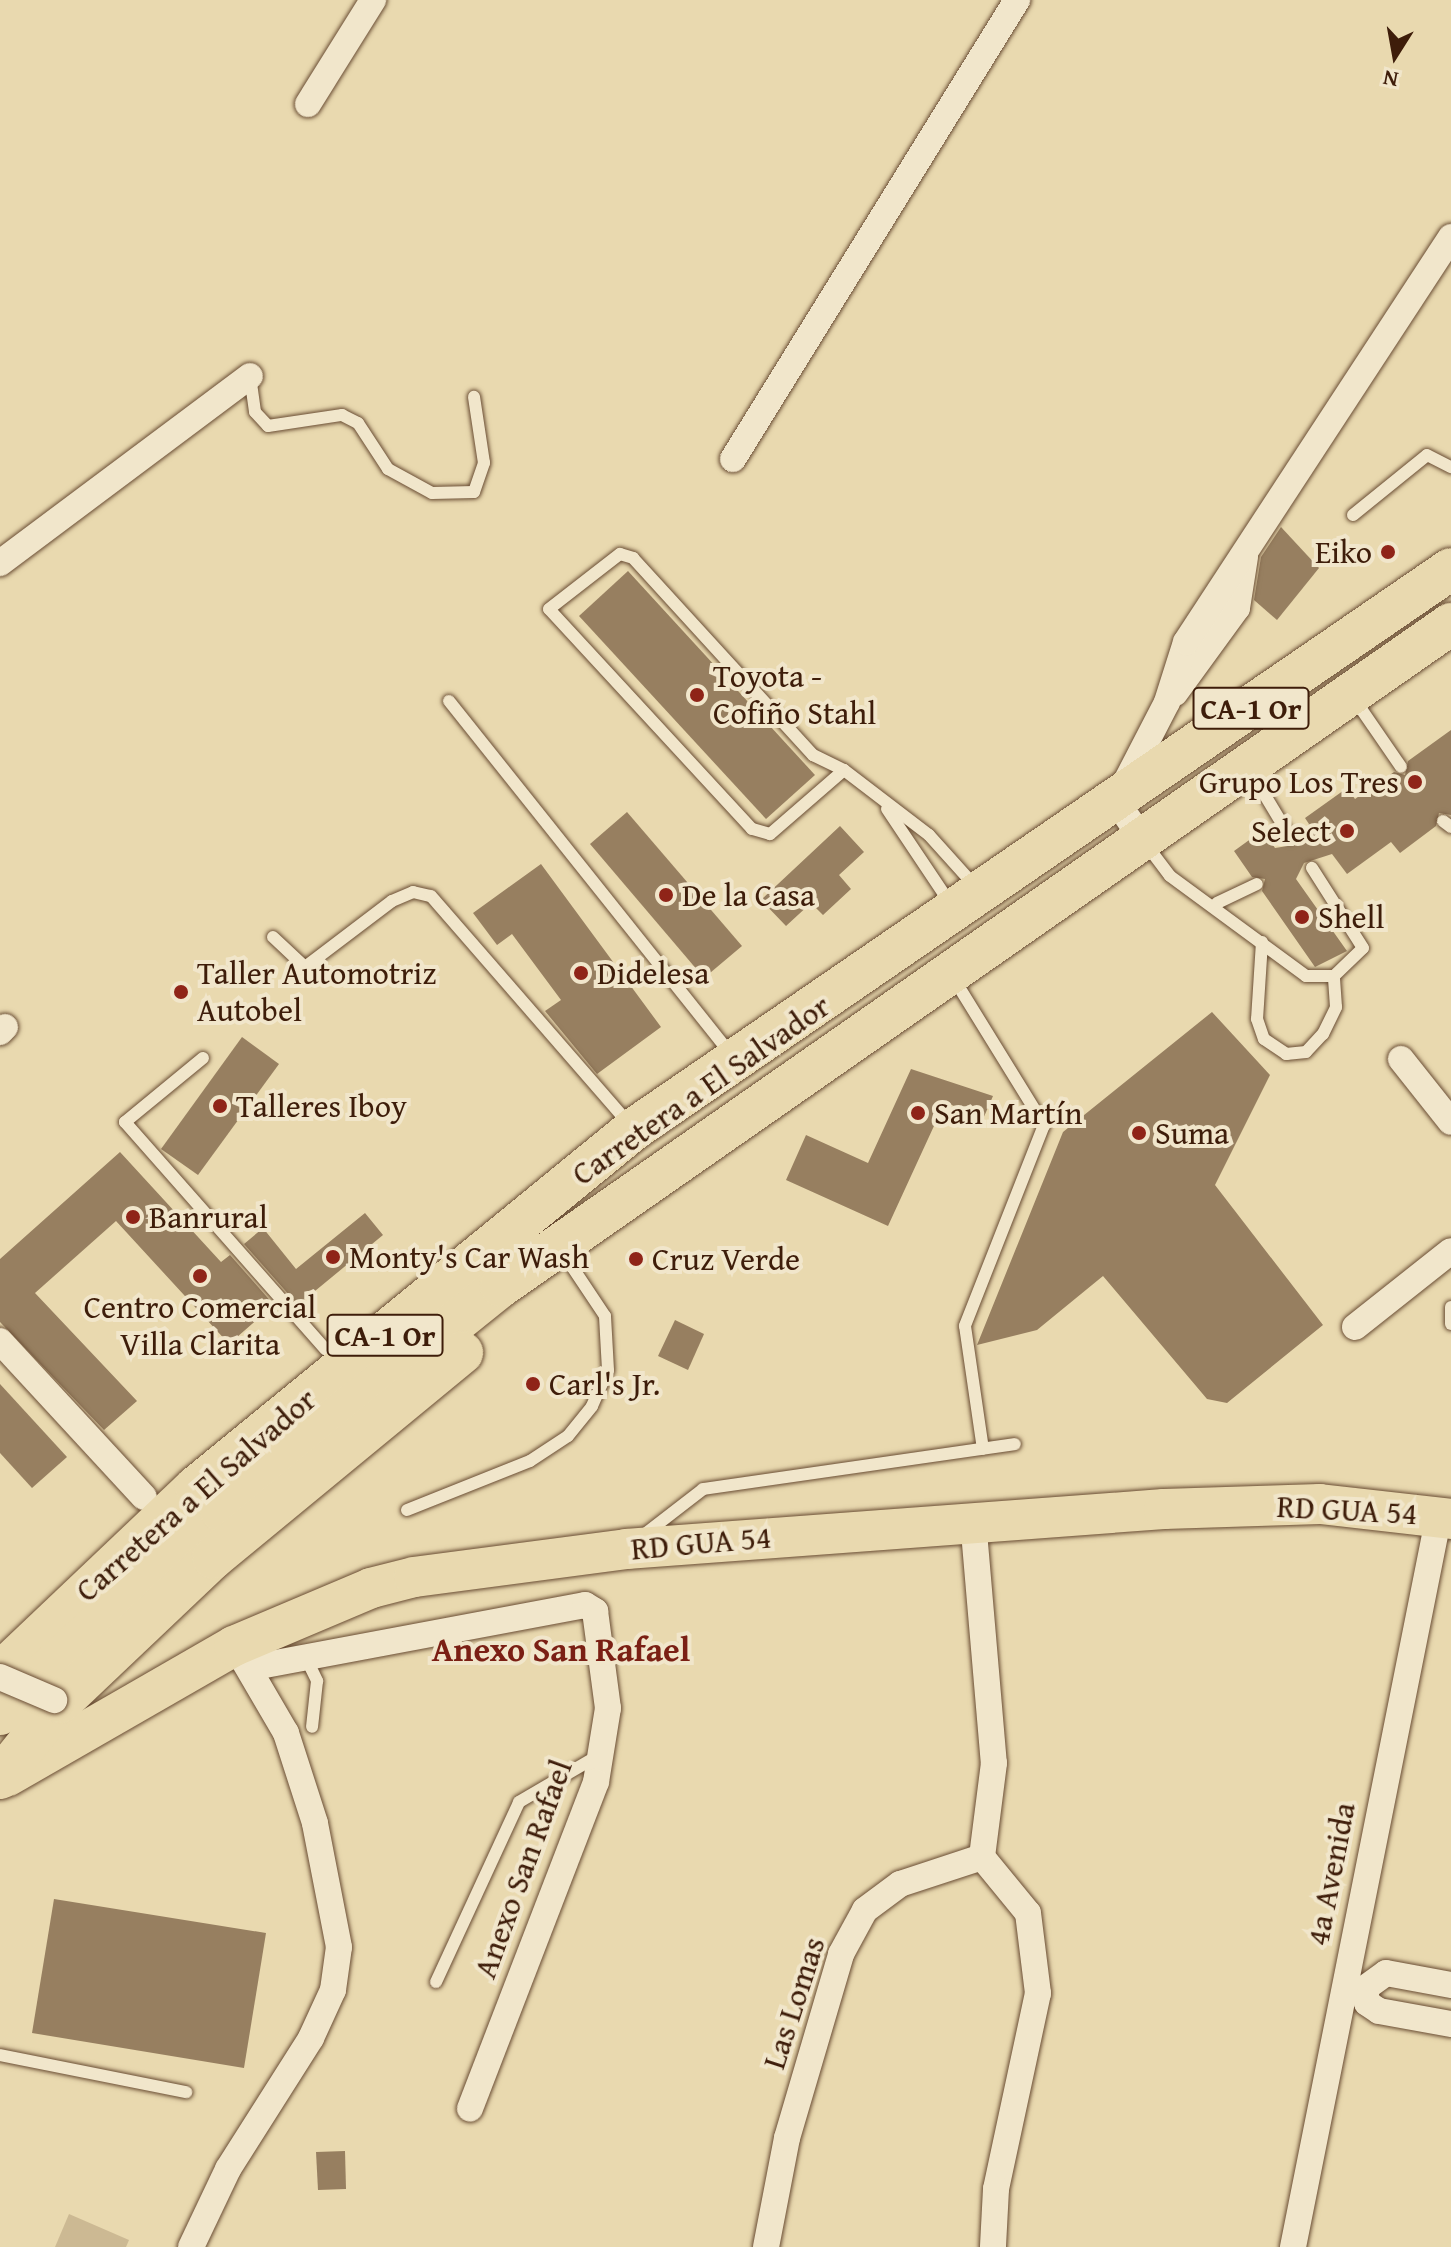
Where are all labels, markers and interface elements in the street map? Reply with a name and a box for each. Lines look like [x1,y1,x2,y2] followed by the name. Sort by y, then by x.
[1355,16,1435,96] north arrow
[1380,62,1401,97] text: N
[1315,533,1372,571] place label: Eiko
[1379,543,1397,561] marker: Eiko
[713,658,876,733] place label: Toyota - Cofiño Stahl
[1191,682,1311,734] road number: CA-1 Or
[688,686,706,704] marker: Toyota - Cofiño Stahl
[1199,763,1399,801] place label: Grupo Los Tres
[1406,773,1424,791] marker: Grupo Los Tres
[1251,812,1331,850] place label: Select
[1338,822,1356,840] marker: Select
[682,876,815,914] place label: De la Casa
[657,886,675,904] marker: De la Casa
[1318,898,1385,936] place label: Shell
[1293,908,1311,926] marker: Shell
[597,954,709,992] place label: Didelesa
[197,955,436,1030] place label: Taller Automotriz Autobel
[572,964,590,982] marker: Didelesa
[172,983,190,1001] marker: Taller Automotriz Autobel
[565,987,837,1193] street label: Carretera a El Salvador
[236,1087,407,1125] place label: Talleres Iboy
[934,1094,1083,1132] place label: San Martín
[211,1097,229,1115] marker: Talleres Iboy
[909,1104,927,1122] marker: San Martín
[1155,1114,1229,1152] place label: Suma
[1130,1124,1148,1142] marker: Suma
[149,1198,268,1236] place label: Banrural
[124,1208,142,1226] marker: Banrural
[349,1238,589,1276] place label: Monty's Car Wash
[652,1240,800,1278] place label: Cruz Verde
[324,1248,342,1266] marker: Monty's Car Wash
[627,1250,645,1268] marker: Cruz Verde
[191,1267,209,1285] marker: Centro Comercial Villa Clarita
[84,1289,316,1364] place label: Centro Comercial Villa Clarita
[325,1309,445,1361] road number: CA-1 Or
[549,1365,660,1403] place label: Carl's Jr.
[524,1375,542,1393] marker: Carl's Jr.
[68,1380,324,1610] street label: Carretera a El Salvador
[1276,1487,1418,1533] street label: RD GUA 54
[629,1518,773,1568] street label: RD GUA 54
[432,1629,690,1669] district label: Anexo San Rafael
[466,1755,580,1983] street label: Anexo San Rafael
[1298,1799,1364,1949] street label: 4a Avenida
[755,1932,833,2074] street label: Las Lomas

